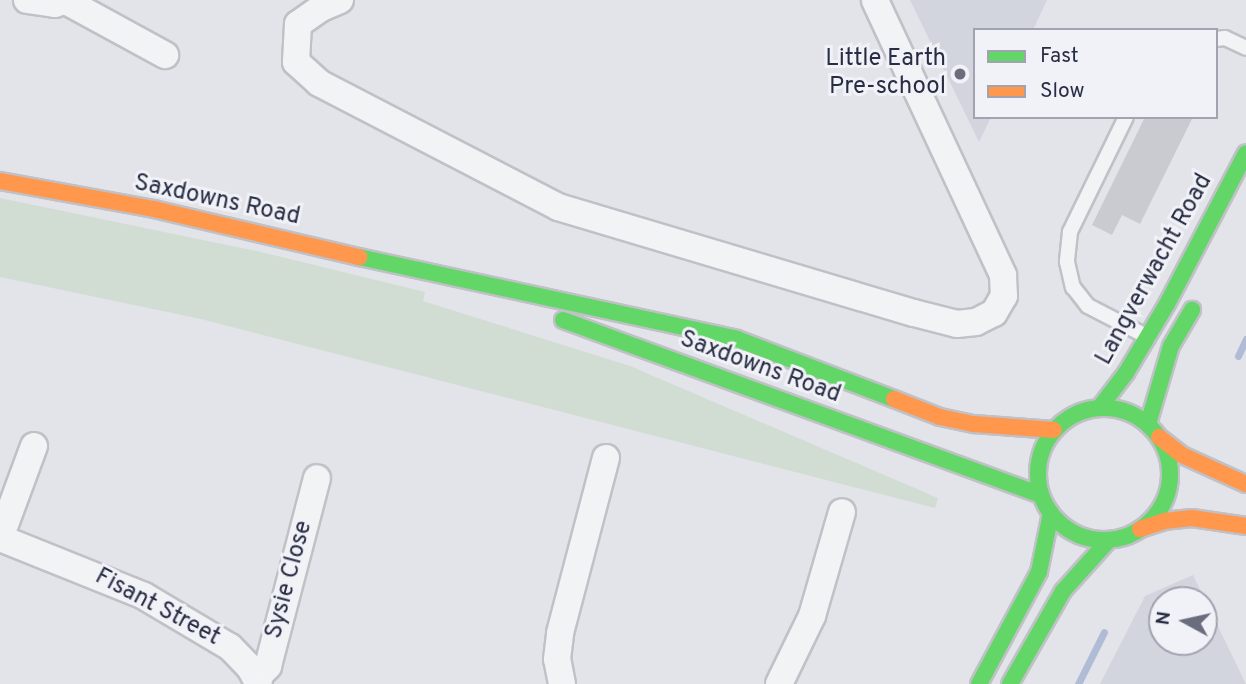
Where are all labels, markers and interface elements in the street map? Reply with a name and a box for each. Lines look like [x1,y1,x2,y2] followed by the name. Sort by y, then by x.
[973,28,1218,119] legend
[1040,43,1079,70] text: Fast
[825,46,946,102] place label: Little Earth Pre-school
[952,66,968,82] marker: Little Earth Pre-school
[1040,78,1085,105] text: Slow
[131,169,303,233] street label: Saxdowns Road
[1091,169,1219,371] street label: Langverwacht Road
[676,326,844,410] street label: Saxdowns Road
[260,518,320,642] street label: Sysie Close
[90,563,224,653] street label: Fisant Street
[1148,586,1218,656] north arrow
[1151,610,1177,627] text: N

